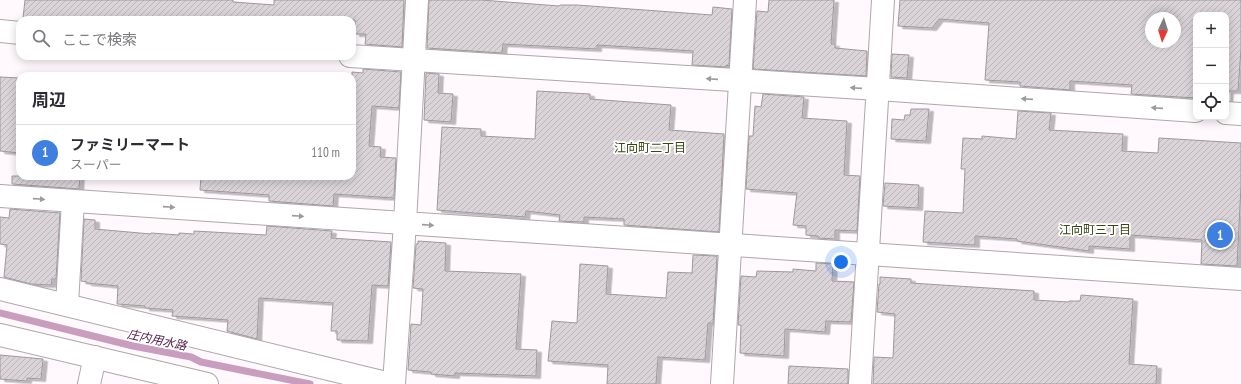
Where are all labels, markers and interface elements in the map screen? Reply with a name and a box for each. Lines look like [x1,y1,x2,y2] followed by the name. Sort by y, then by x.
[1145,12,1181,48] north arrow
[1193,12,1229,120] map controls
[1193,12,1229,48] button: +
[16,16,356,60] search box
[30,27,52,49] icon: search
[62,30,137,49] text: ここで検索
[1193,48,1229,84] button: −
[705,76,718,82] one-way arrow
[850,84,862,91] one-way arrow
[1193,84,1229,120] button: locate
[32,89,66,111] text: 周辺
[1021,96,1033,103] one-way arrow
[1151,105,1163,112] one-way arrow
[70,135,190,154] text: ファミリーマート
[614,140,686,155] district label: 江向町二丁目
[42,144,48,161] text: 1
[311,144,340,161] text: 110 m
[70,156,122,173] text: スーパー
[33,195,45,202] one-way arrow
[163,204,175,211] one-way arrow
[292,213,304,220] one-way arrow
[1207,220,1233,250] pin: 1
[422,221,434,228] one-way arrow
[1059,222,1131,237] district label: 江向町三丁目
[831,252,851,272] your location
[126,326,189,353] water label: 庄内用水路

